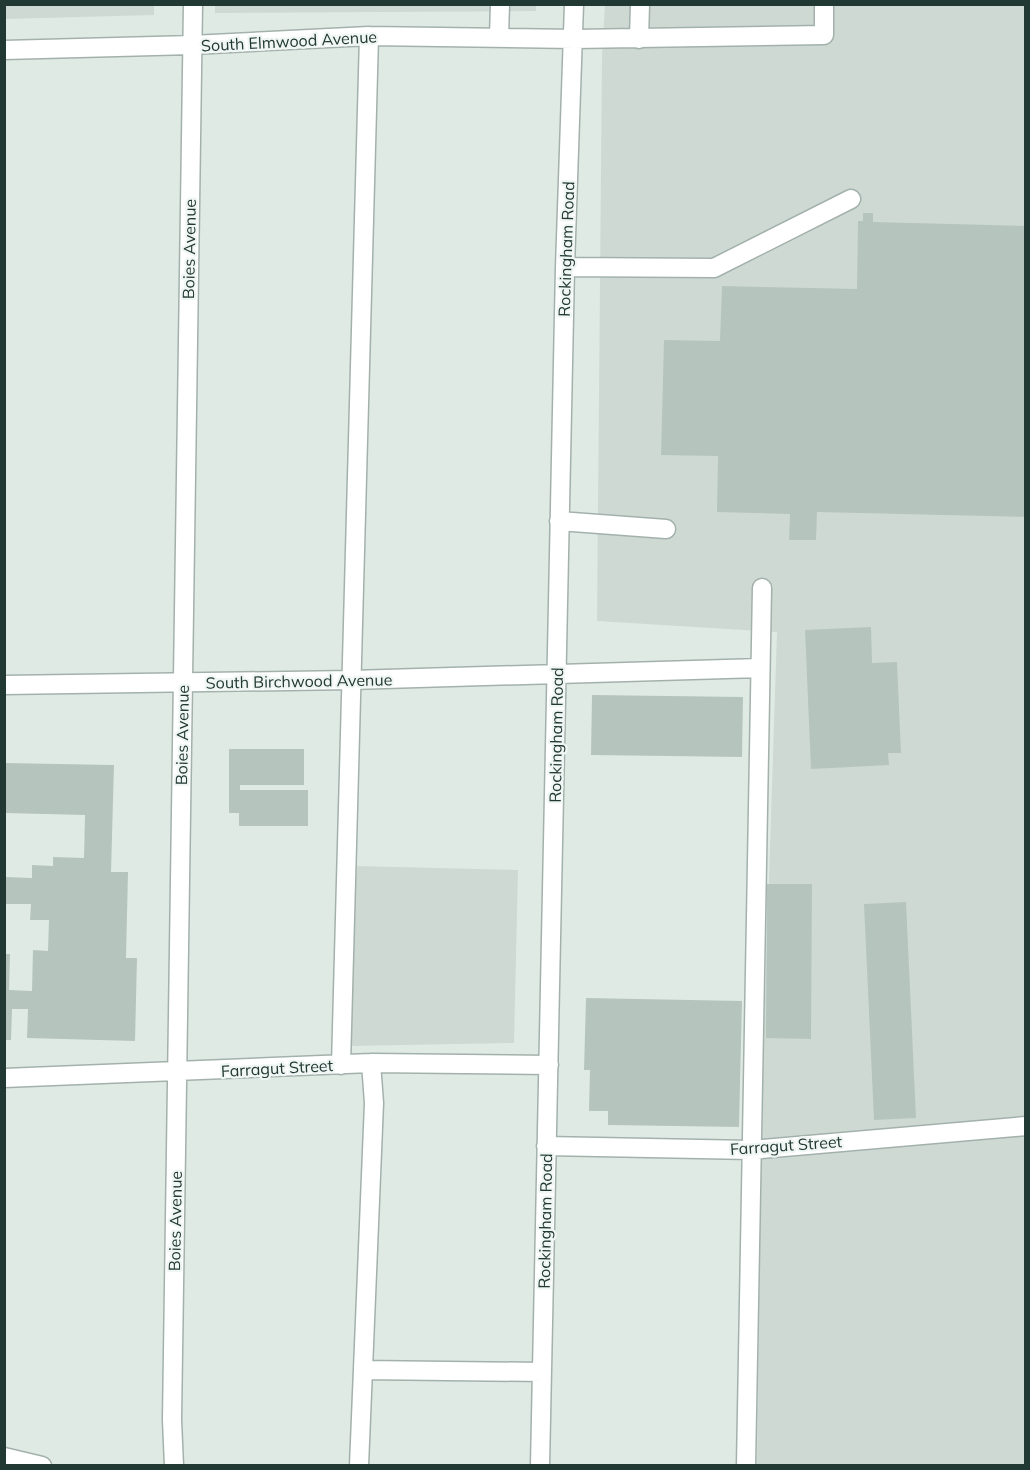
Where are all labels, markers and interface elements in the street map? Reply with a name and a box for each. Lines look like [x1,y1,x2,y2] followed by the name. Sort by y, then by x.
[200,26,378,56] street label: South Elmwood Avenue
[554,181,578,317] street label: Rockingham Road
[178,199,200,299] street label: Boies Avenue
[545,667,567,803] street label: Rockingham Road
[206,669,392,693] street label: South Birchwood Avenue
[171,685,193,785] street label: Boies Avenue
[220,1055,334,1081] street label: Farragut Street
[729,1131,843,1159] street label: Farragut Street
[534,1153,556,1289] street label: Rockingham Road
[164,1171,186,1271] street label: Boies Avenue

